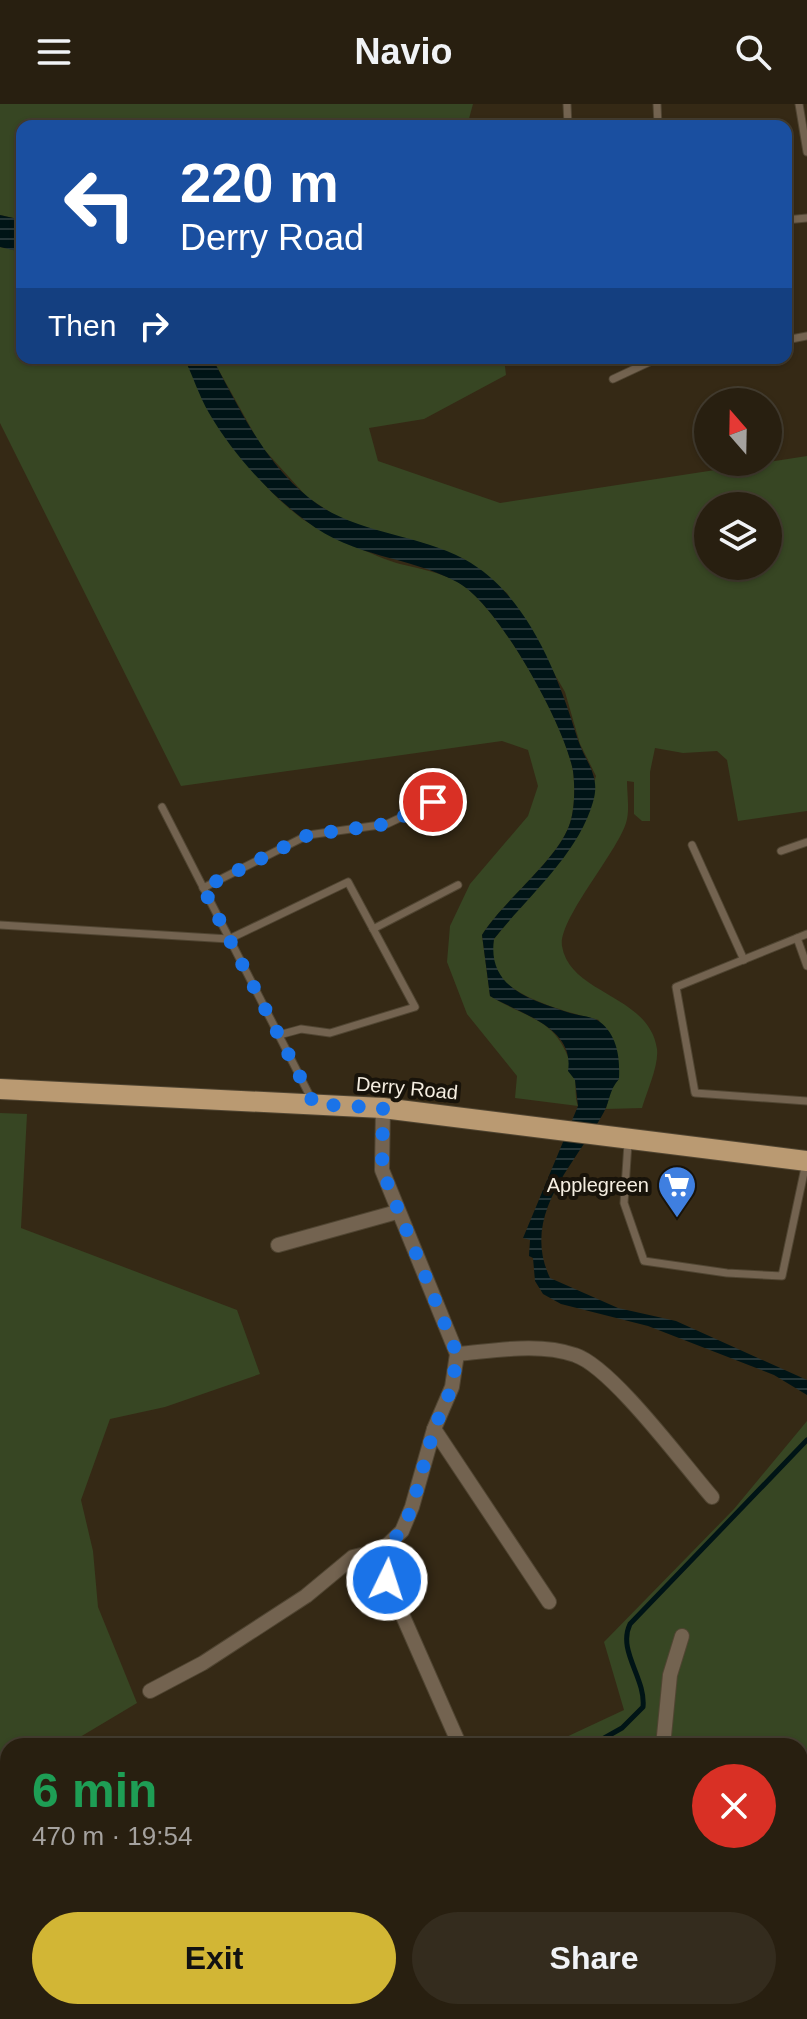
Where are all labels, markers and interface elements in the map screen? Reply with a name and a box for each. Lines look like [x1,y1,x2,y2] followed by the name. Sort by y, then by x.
[32,30,76,74] icon: menu
[731,30,775,74] icon: search
[354,31,453,72] text: Navio
[180,151,339,214] text: 220 m
[48,152,152,256] icon: left
[180,217,364,258] text: Derry Road
[132,304,176,348] icon: right
[48,309,116,342] text: Then
[694,388,782,476] north arrow
[694,388,782,580] map controls
[694,492,782,580] button: layers
[399,768,467,836] pin
[411,780,455,824] icon: arrive
[355,1073,459,1103] street label: Derry Road
[656,1164,698,1219] supermarket icon: Applegreen
[547,1174,649,1196] place label: Applegreen
[345,1538,429,1622] position arrow
[32,1764,157,1817] text: 6 min
[692,1764,776,1848] button: close
[32,1821,192,1851] text: 470 m · 19:54
[32,1912,396,2004] button: Exit
[412,1912,776,2004] button: Share

